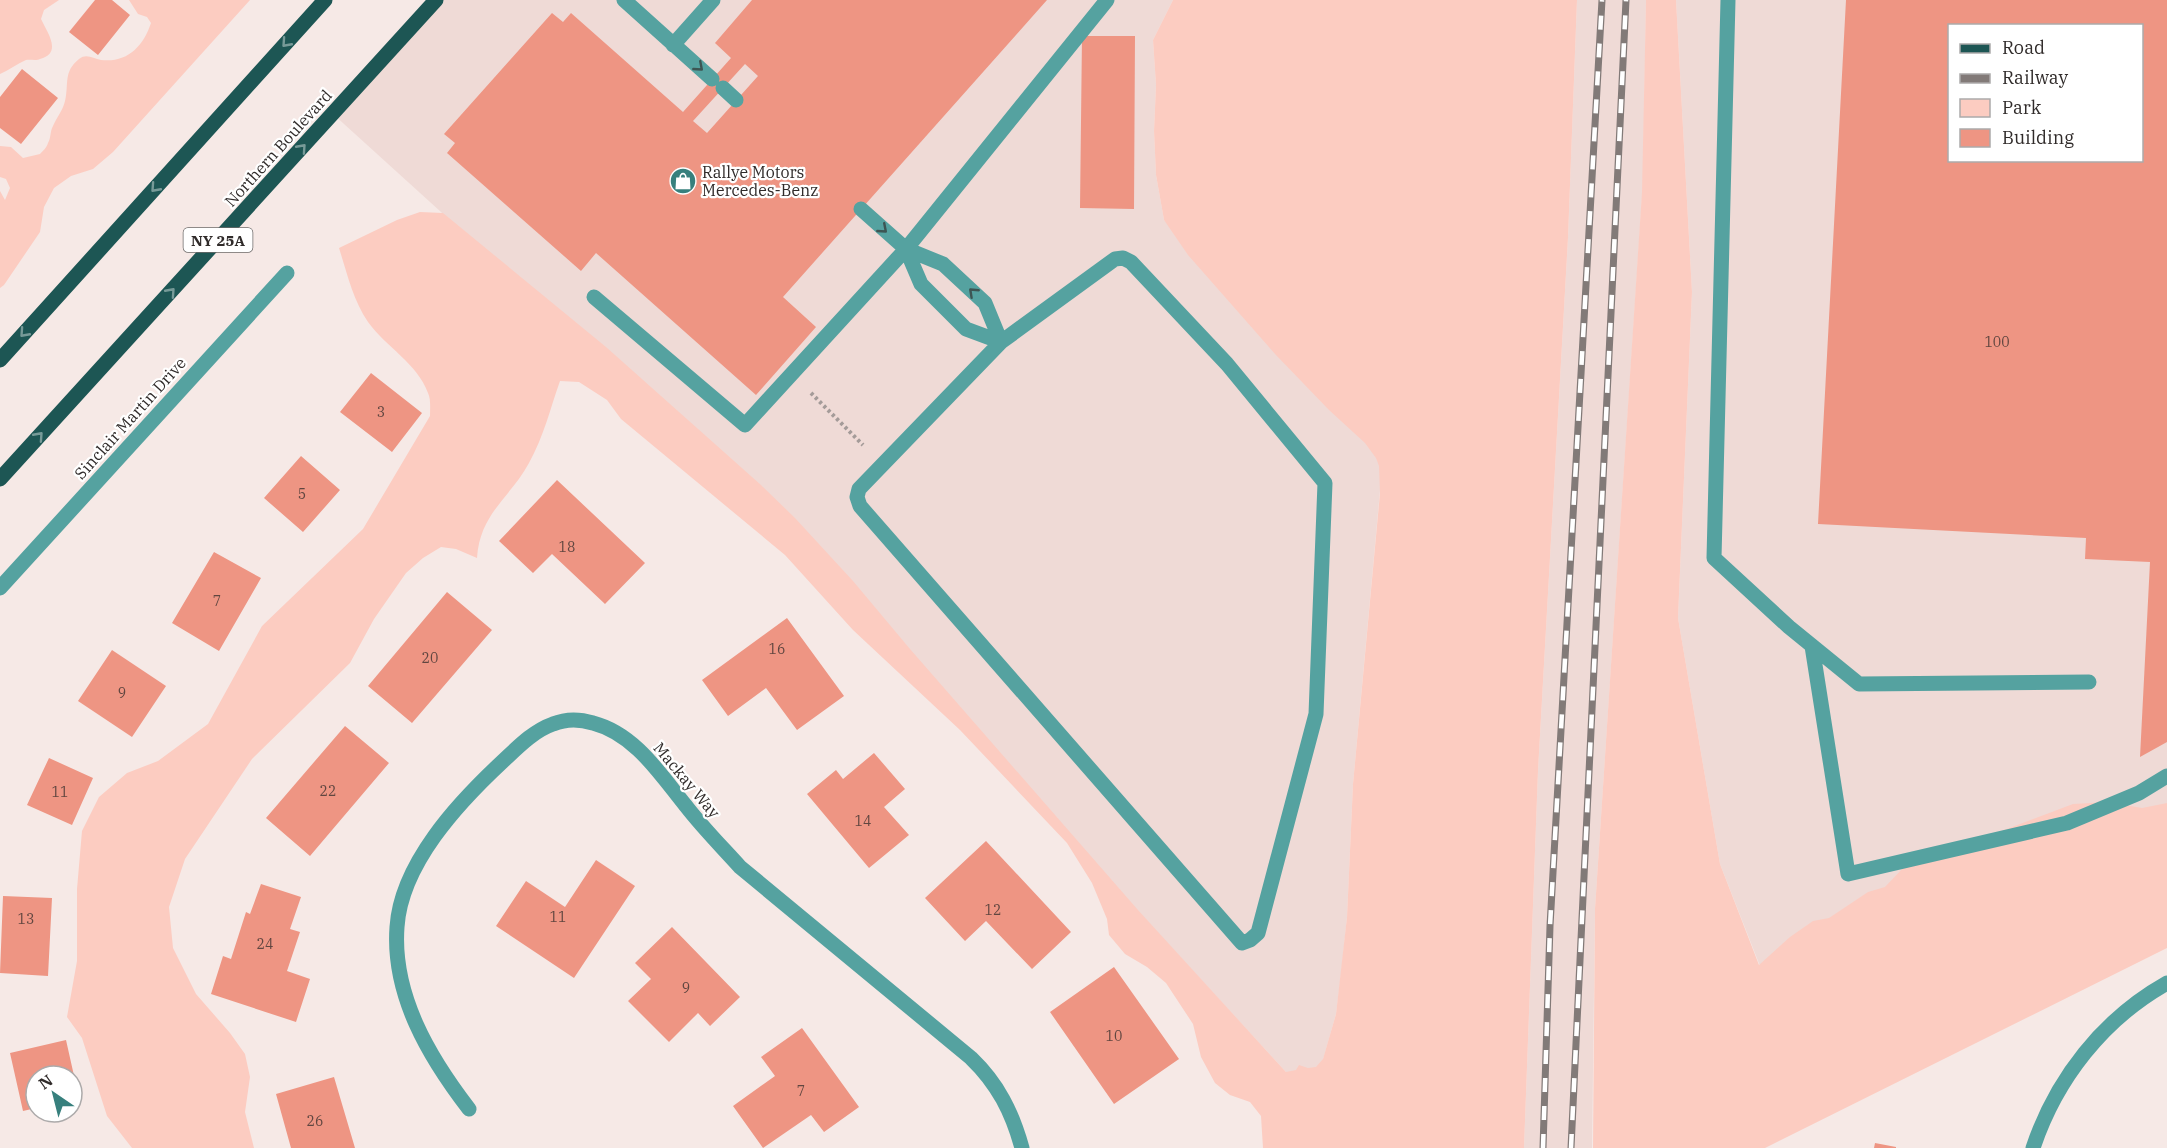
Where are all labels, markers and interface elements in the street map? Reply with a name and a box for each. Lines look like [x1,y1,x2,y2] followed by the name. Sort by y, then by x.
[1948,24,2143,162] legend
[2002,36,2045,59] text: Road
[282,37,293,47] one-way arrow
[692,60,703,71] one-way arrow
[2002,66,2068,89] text: Railway
[220,85,336,211] street label: Northern Boulevard
[2002,96,2042,119] text: Park
[2002,126,2074,149] text: Building
[295,144,306,155] one-way arrow
[702,162,818,200] place label: Rallye Motors Mercedes-Benz
[668,166,698,196] shop icon: Rallye Motors Mercedes-Benz
[151,181,162,192] one-way arrow
[876,222,887,233] one-way arrow
[184,228,252,252] road number: NY 25A
[164,288,175,299] one-way arrow
[969,288,980,299] one-way arrow
[20,326,31,337] one-way arrow
[1984,333,2010,351] house number: 100
[70,353,190,483] street label: Sinclair Martin Drive
[377,403,385,421] house number: 3
[32,432,43,443] one-way arrow
[298,485,306,503] house number: 5
[559,538,575,556] house number: 18
[213,592,221,610] house number: 7
[769,640,785,658] house number: 16
[422,649,438,667] house number: 20
[118,684,126,702] house number: 9
[650,738,725,822] street label: Mackay Way
[320,782,336,800] house number: 22
[52,783,68,801] house number: 11
[855,812,871,830] house number: 14
[985,901,1001,919] house number: 12
[550,908,566,926] house number: 11
[18,910,34,928] house number: 13
[257,935,273,953] house number: 24
[682,979,690,997] house number: 9
[1106,1027,1122,1045] house number: 10
[24,1064,84,1124] north arrow
[34,1070,56,1094] text: N
[797,1082,805,1100] house number: 7
[307,1112,323,1130] house number: 26

